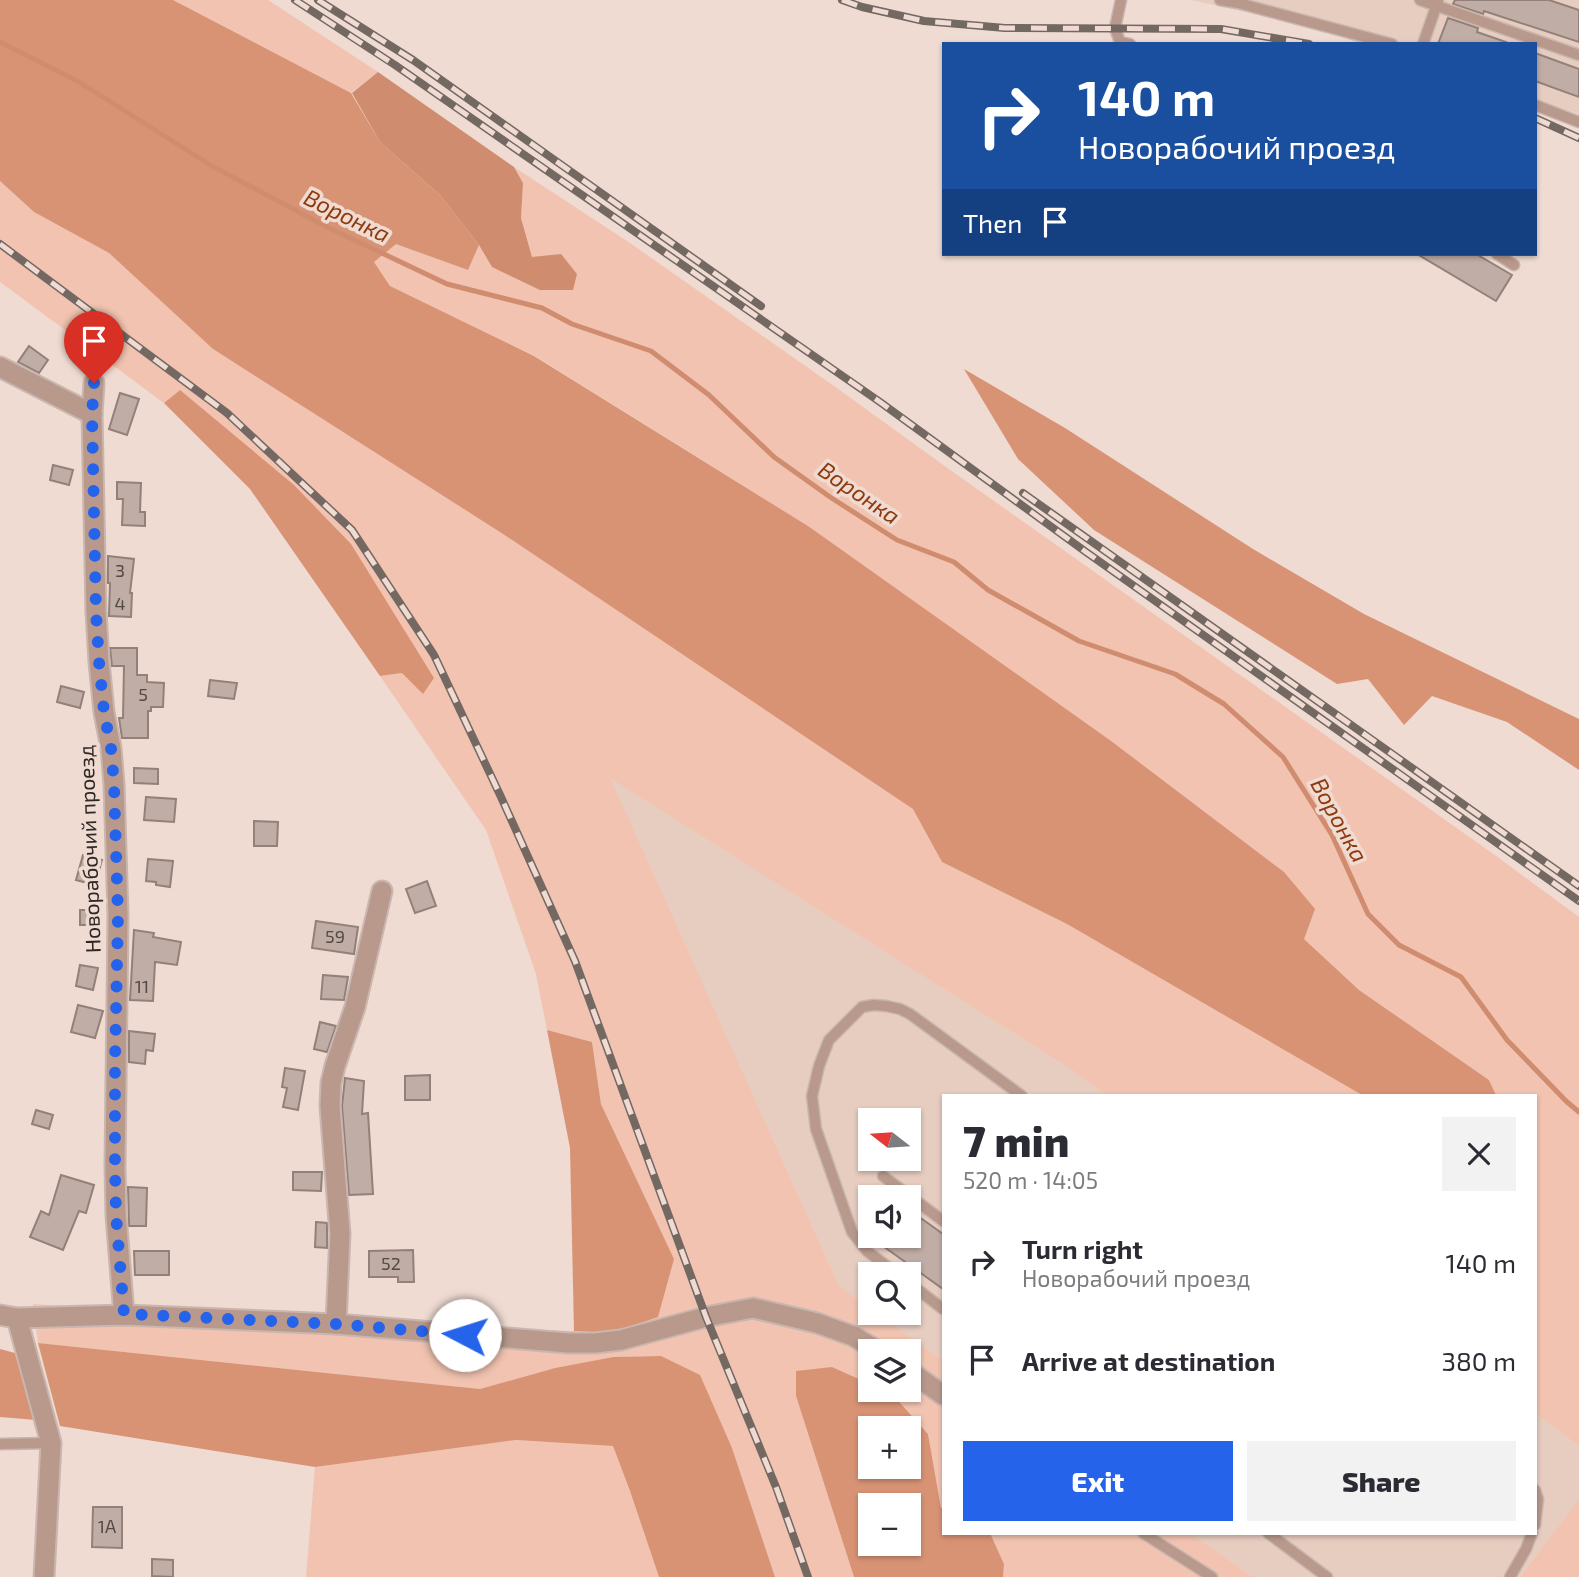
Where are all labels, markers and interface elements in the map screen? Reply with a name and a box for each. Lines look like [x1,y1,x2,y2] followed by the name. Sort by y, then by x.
[1078,67,1215,126] text: 140 m
[963,70,1054,161] icon: right
[1078,127,1395,165] text: Новорабочий проезд
[300,182,395,248] water label: Воронка
[1036,203,1074,241] icon: arrive
[963,207,1022,238] text: Then
[64,311,124,383] pin
[75,322,113,360] icon: arrive
[813,455,906,530] water label: Воронка
[115,559,125,581] house number: 3
[114,592,126,614] house number: 4
[138,683,148,705] house number: 5
[72,745,105,954] street label: Новорабочий проезд
[1305,772,1374,867] water label: Воронка
[325,925,345,947] house number: 59
[135,975,149,997] house number: 11
[858,1108,920,1171] north arrow
[858,1108,921,1556] map controls
[963,1115,1069,1165] text: 7 min
[1442,1117,1516,1191] button: close
[963,1166,1098,1194] text: 520 m · 14:05
[858,1185,921,1248] button: sound
[1022,1233,1143,1264] text: Turn right
[963,1243,1001,1281] icon: right
[1445,1247,1516,1278] text: 140 m
[381,1252,401,1274] house number: 52
[858,1262,921,1325] button: search
[1022,1264,1250,1292] text: Новорабочий проезд
[428,1298,502,1372] position arrow
[858,1339,921,1402] button: layers
[963,1341,1001,1379] icon: arrive
[1022,1345,1275,1376] text: Arrive at destination
[1442,1345,1516,1376] text: 380 m
[858,1416,921,1479] button: +
[963,1441,1233,1521] button: Exit
[1247,1441,1516,1521] button: Share
[858,1493,921,1556] button: −
[98,1515,117,1537] house number: 1А

